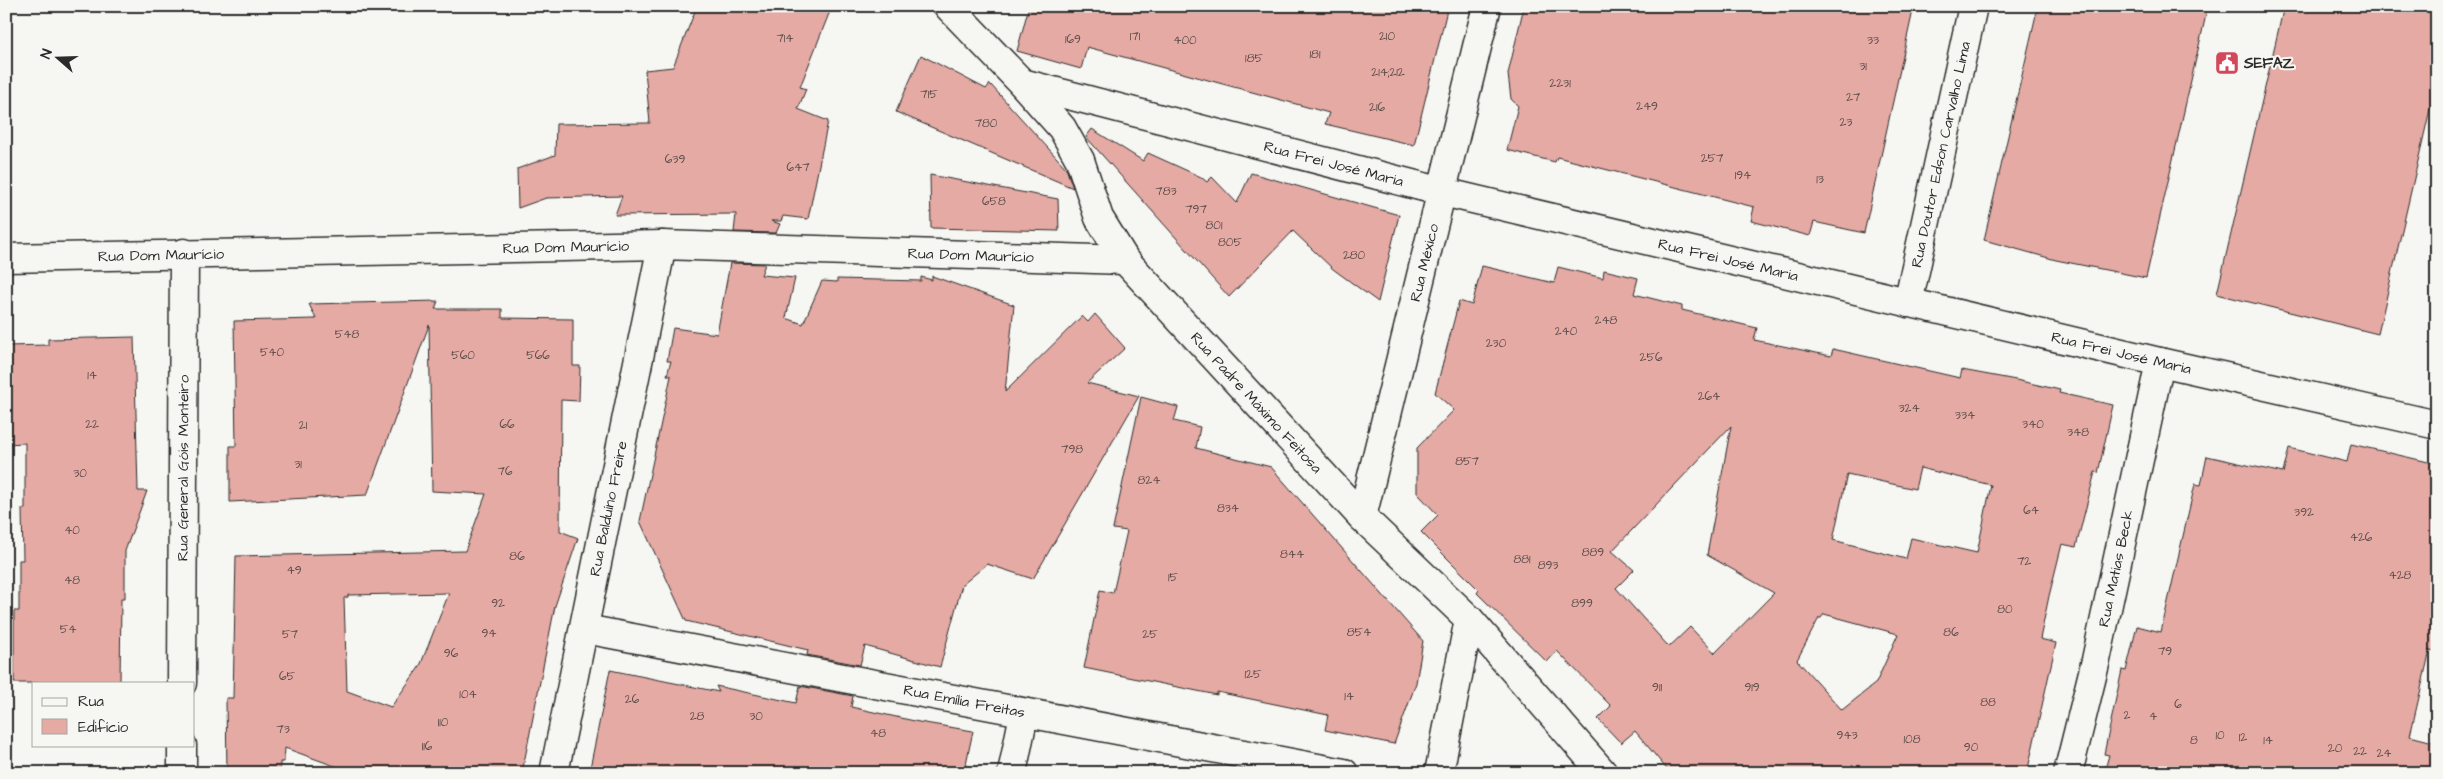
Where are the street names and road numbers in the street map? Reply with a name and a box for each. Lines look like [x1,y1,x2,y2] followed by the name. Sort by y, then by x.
[1906,39,1976,270] street label: Rua Doutor Edson Carvalho Lima
[1262,136,1406,192] street label: Rua Frei José Maria
[1405,221,1445,304] street label: Rua México
[1656,233,1801,287] street label: Rua Frei José Maria
[503,236,630,259] street label: Rua Dom Maurício
[907,243,1035,268] street label: Rua Dom Maurício
[98,244,225,267] street label: Rua Dom Maurício
[2049,327,2194,380] street label: Rua Frei José Maria
[1186,328,1327,478] street label: Rua Padre Máximo Feitosa
[173,374,194,561] street label: Rua General Góis Monteiro
[585,439,633,578] street label: Rua Balduíno Freire
[2093,508,2139,629] street label: Rua Matias Beck
[902,680,1027,723] street label: Rua Emília Freitas

